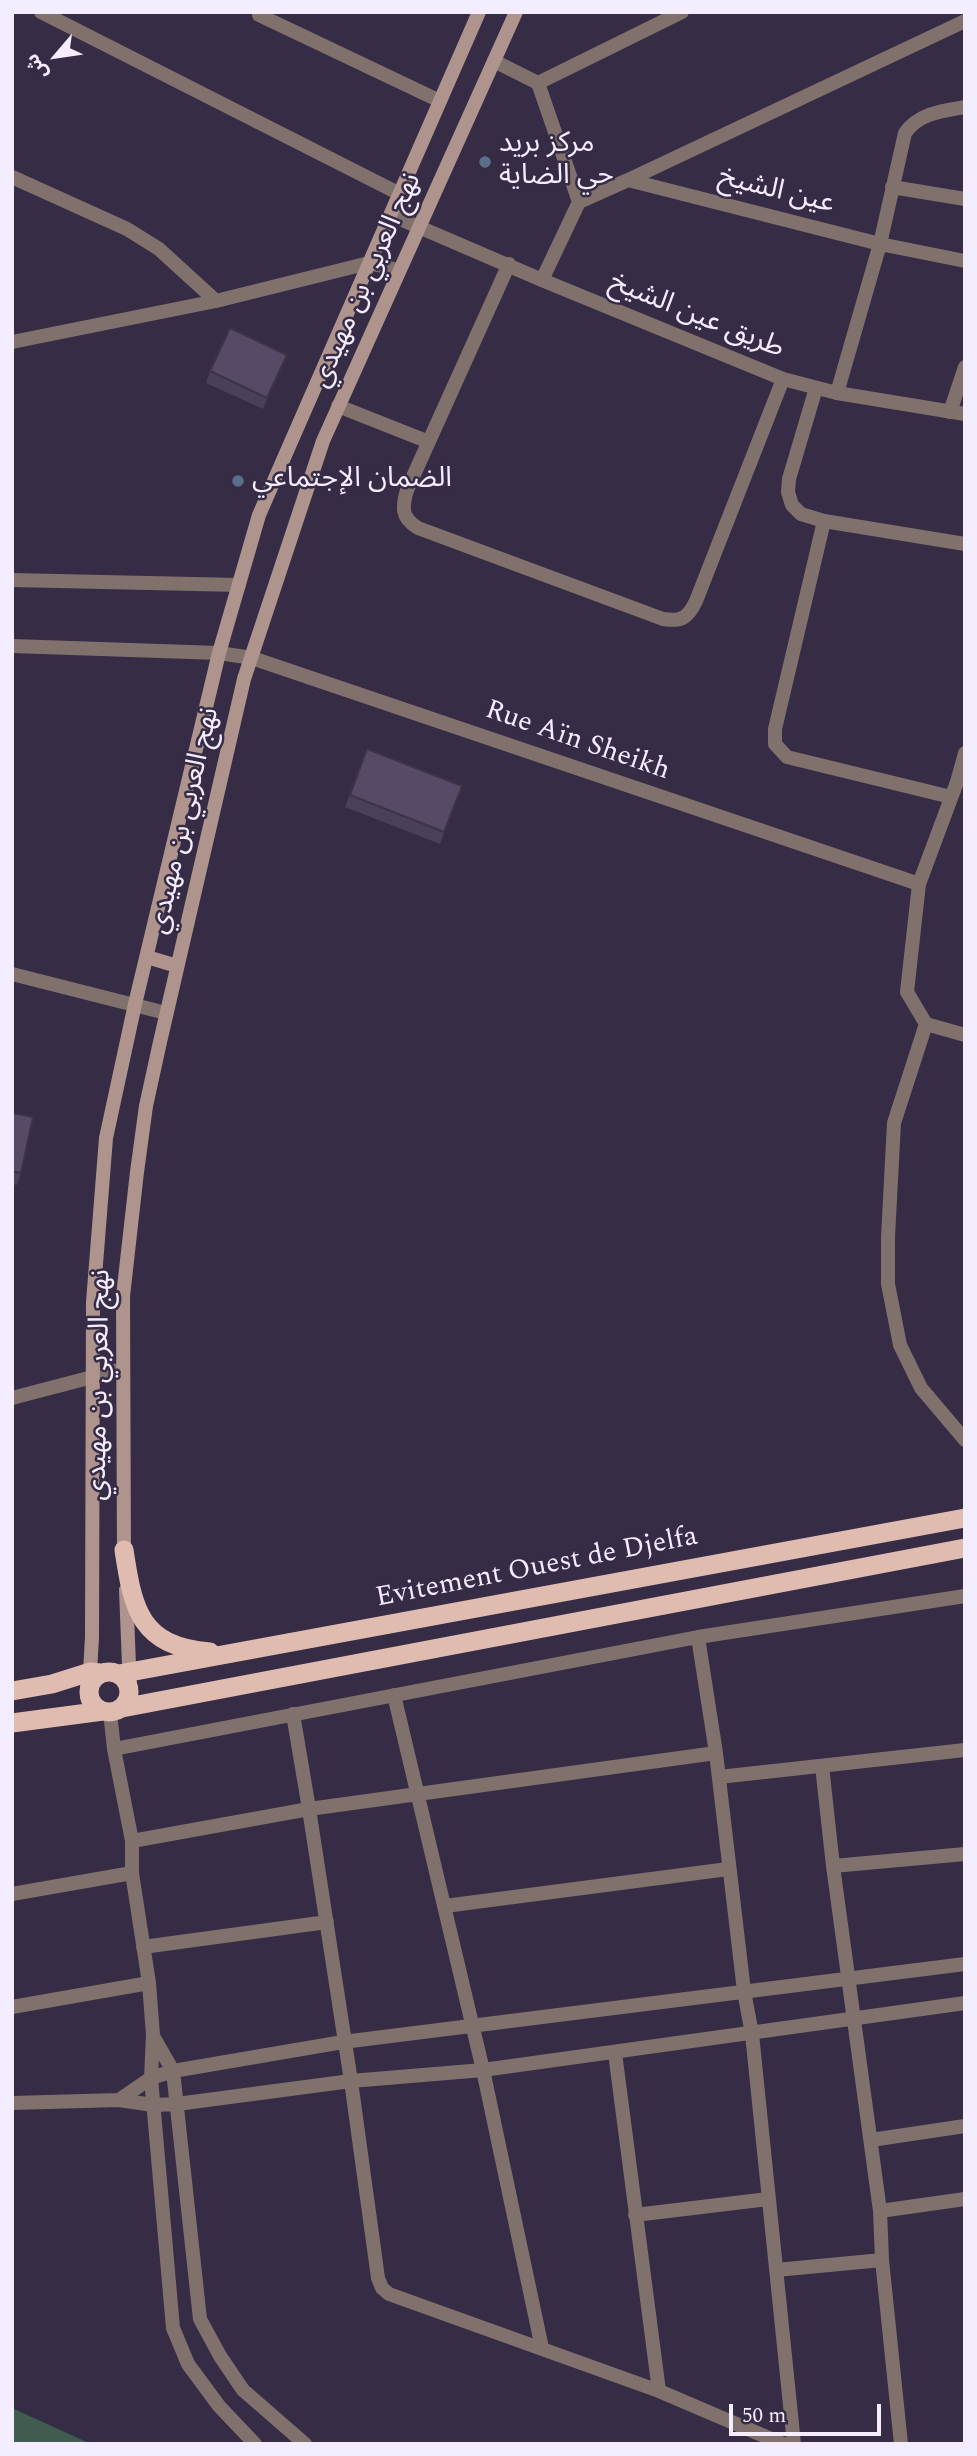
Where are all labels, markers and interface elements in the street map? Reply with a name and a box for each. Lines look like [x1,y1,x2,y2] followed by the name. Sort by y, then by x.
[21,21,91,91] north arrow
[18,48,56,85] text: ش
[499,129,614,195] place label: مركز بريد حي الضاية
[477,154,493,170] marker: مركز بريد حي الضاية
[715,161,837,223] street label: عين الشيخ
[306,169,430,393] street label: نهج العربي بن مهيدي
[604,267,788,367] street label: طريق عين الشيخ
[252,464,452,498] place label: الضمان الإجتماعي
[230,473,246,489] marker: الضمان الإجتماعي
[480,695,674,789] street label: Rue Aïn Sheikh
[144,705,228,937] street label: نهج العربي بن مهيدي
[82,1269,120,1501] street label: نهج العربي بن مهيدي
[373,1521,701,1617] street label: Evitement Ouest de Djelfa
[732,2390,884,2434] scale bar
[742,2400,786,2432] text: 50 m

